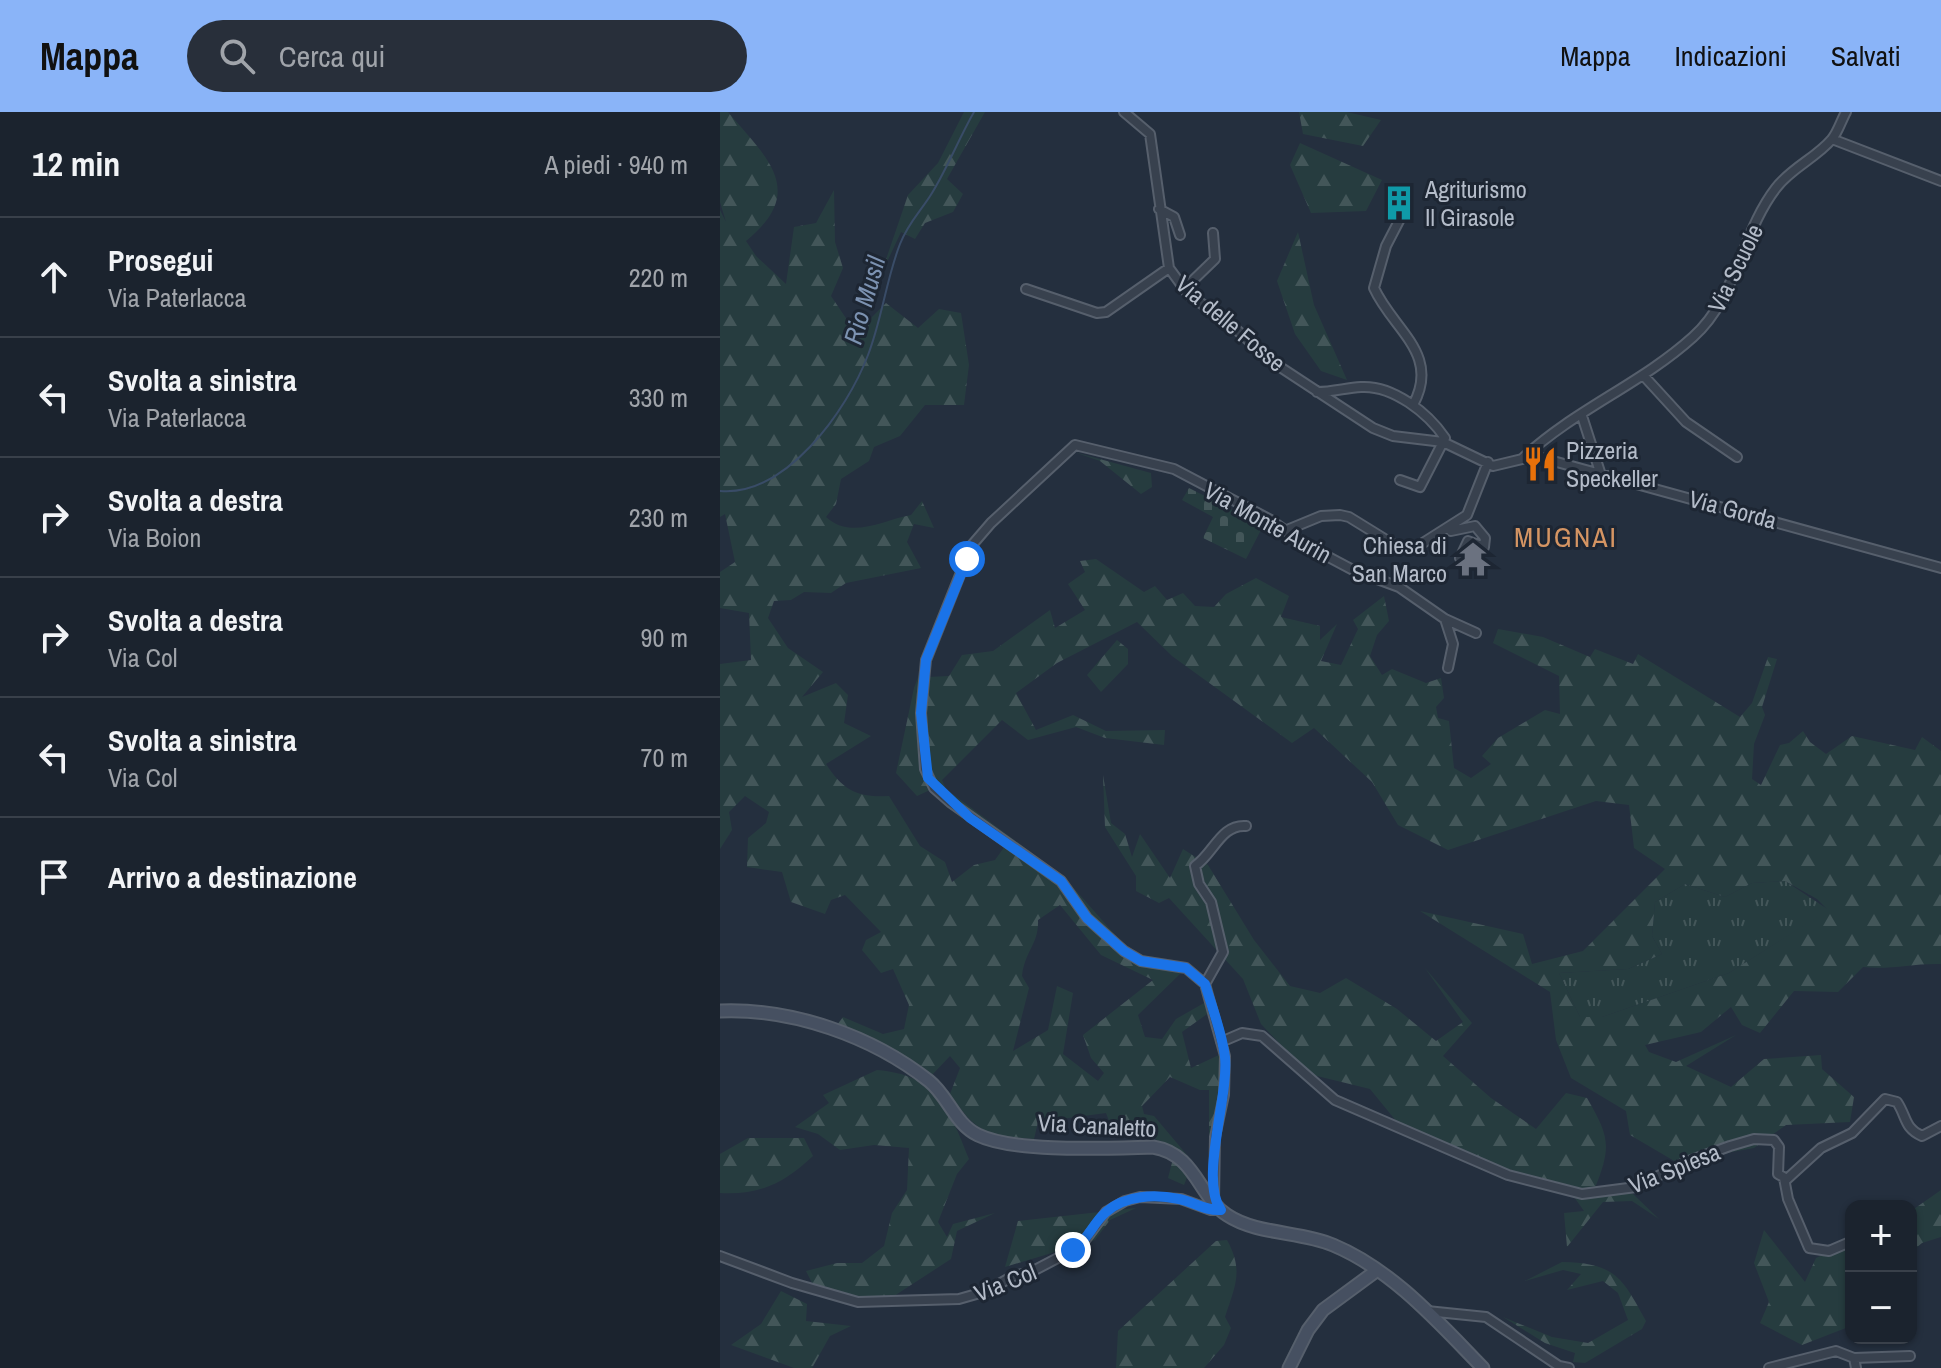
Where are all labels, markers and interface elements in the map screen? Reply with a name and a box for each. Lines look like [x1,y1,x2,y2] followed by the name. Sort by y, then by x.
[187,20,747,92] search box
[40,31,139,82] text: Mappa
[215,34,259,78] icon: search
[279,36,385,76] text: Cerca qui
[1560,37,1630,75] text: Mappa
[1674,37,1787,75] text: Indicazioni
[1831,37,1901,75] text: Salvati
[32,141,120,187] text: 12 min
[545,147,688,182] text: A piedi · 940 m
[1424,173,1527,233] place label: Agriturismo Il Girasole
[1380,184,1418,222] building icon: Agriturismo Il Girasole
[1700,218,1770,318] street label: Via Scuole
[108,240,213,280] text: Prosegui
[835,251,894,348] water label: Rio Musil
[32,255,76,299] icon: ahead
[629,260,688,295] text: 220 m
[1169,268,1293,378] street label: Via delle Fosse
[108,280,246,315] text: Via Paterlacca
[108,360,297,400] text: Svolta a sinistra
[32,375,76,419] icon: left
[629,380,688,415] text: 330 m
[108,400,246,435] text: Via Paterlacca
[1566,434,1658,494] place label: Pizzeria Speckeller
[1521,445,1559,483] restaurant icon: Pizzeria Speckeller
[1199,474,1337,570] street label: Via Monte Aurin
[108,480,283,520] text: Svolta a destra
[1686,482,1780,536] street label: Via Gorda
[32,495,76,539] icon: right
[629,500,688,535] text: 230 m
[1514,518,1618,556] district label: MUGNAI
[108,520,201,555] text: Via Boion
[1352,529,1447,589] place label: Chiesa di San Marco
[1454,540,1492,578] temple icon: Chiesa di San Marco
[949,541,985,577] route start
[108,600,283,640] text: Svolta a destra
[32,615,76,659] icon: right
[641,620,688,655] text: 90 m
[108,640,178,675] text: Via Col
[108,720,297,760] text: Svolta a sinistra
[32,735,76,779] icon: left
[641,740,688,775] text: 70 m
[108,760,178,795] text: Via Col
[32,855,76,899] icon: arrive
[108,857,357,897] text: Arrivo a destinazione
[1037,1106,1157,1144] street label: Via Canaletto
[1624,1135,1725,1201] street label: Via Spiesa
[1845,1200,1917,1344] map controls
[1845,1200,1917,1272] button: +
[1055,1232,1091,1268] route end
[969,1255,1041,1309] street label: Via Col
[1845,1272,1917,1344] button: −

